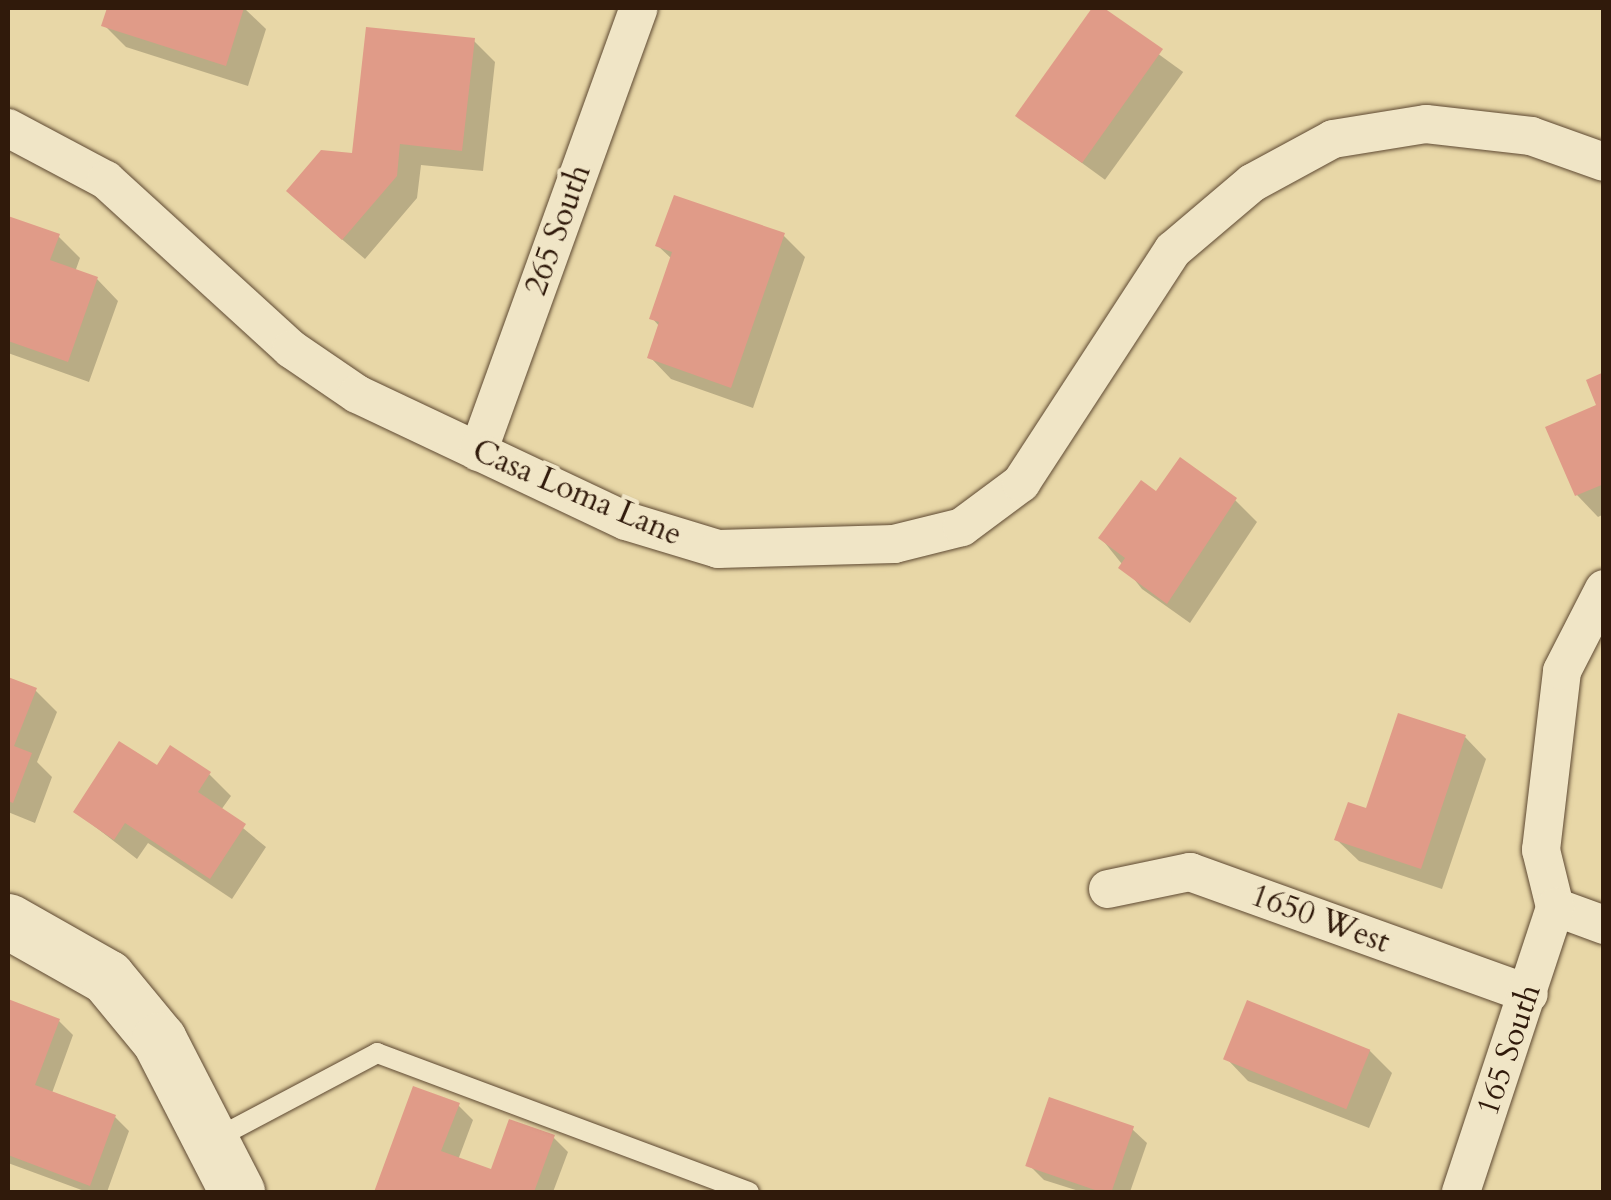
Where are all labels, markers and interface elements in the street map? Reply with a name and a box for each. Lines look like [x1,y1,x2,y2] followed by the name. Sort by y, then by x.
[517,159,599,301] street label: 265 South
[467,432,687,554] street label: Casa Loma Lane
[1245,876,1395,962] street label: 1650 West
[1469,979,1549,1121] street label: 165 South

